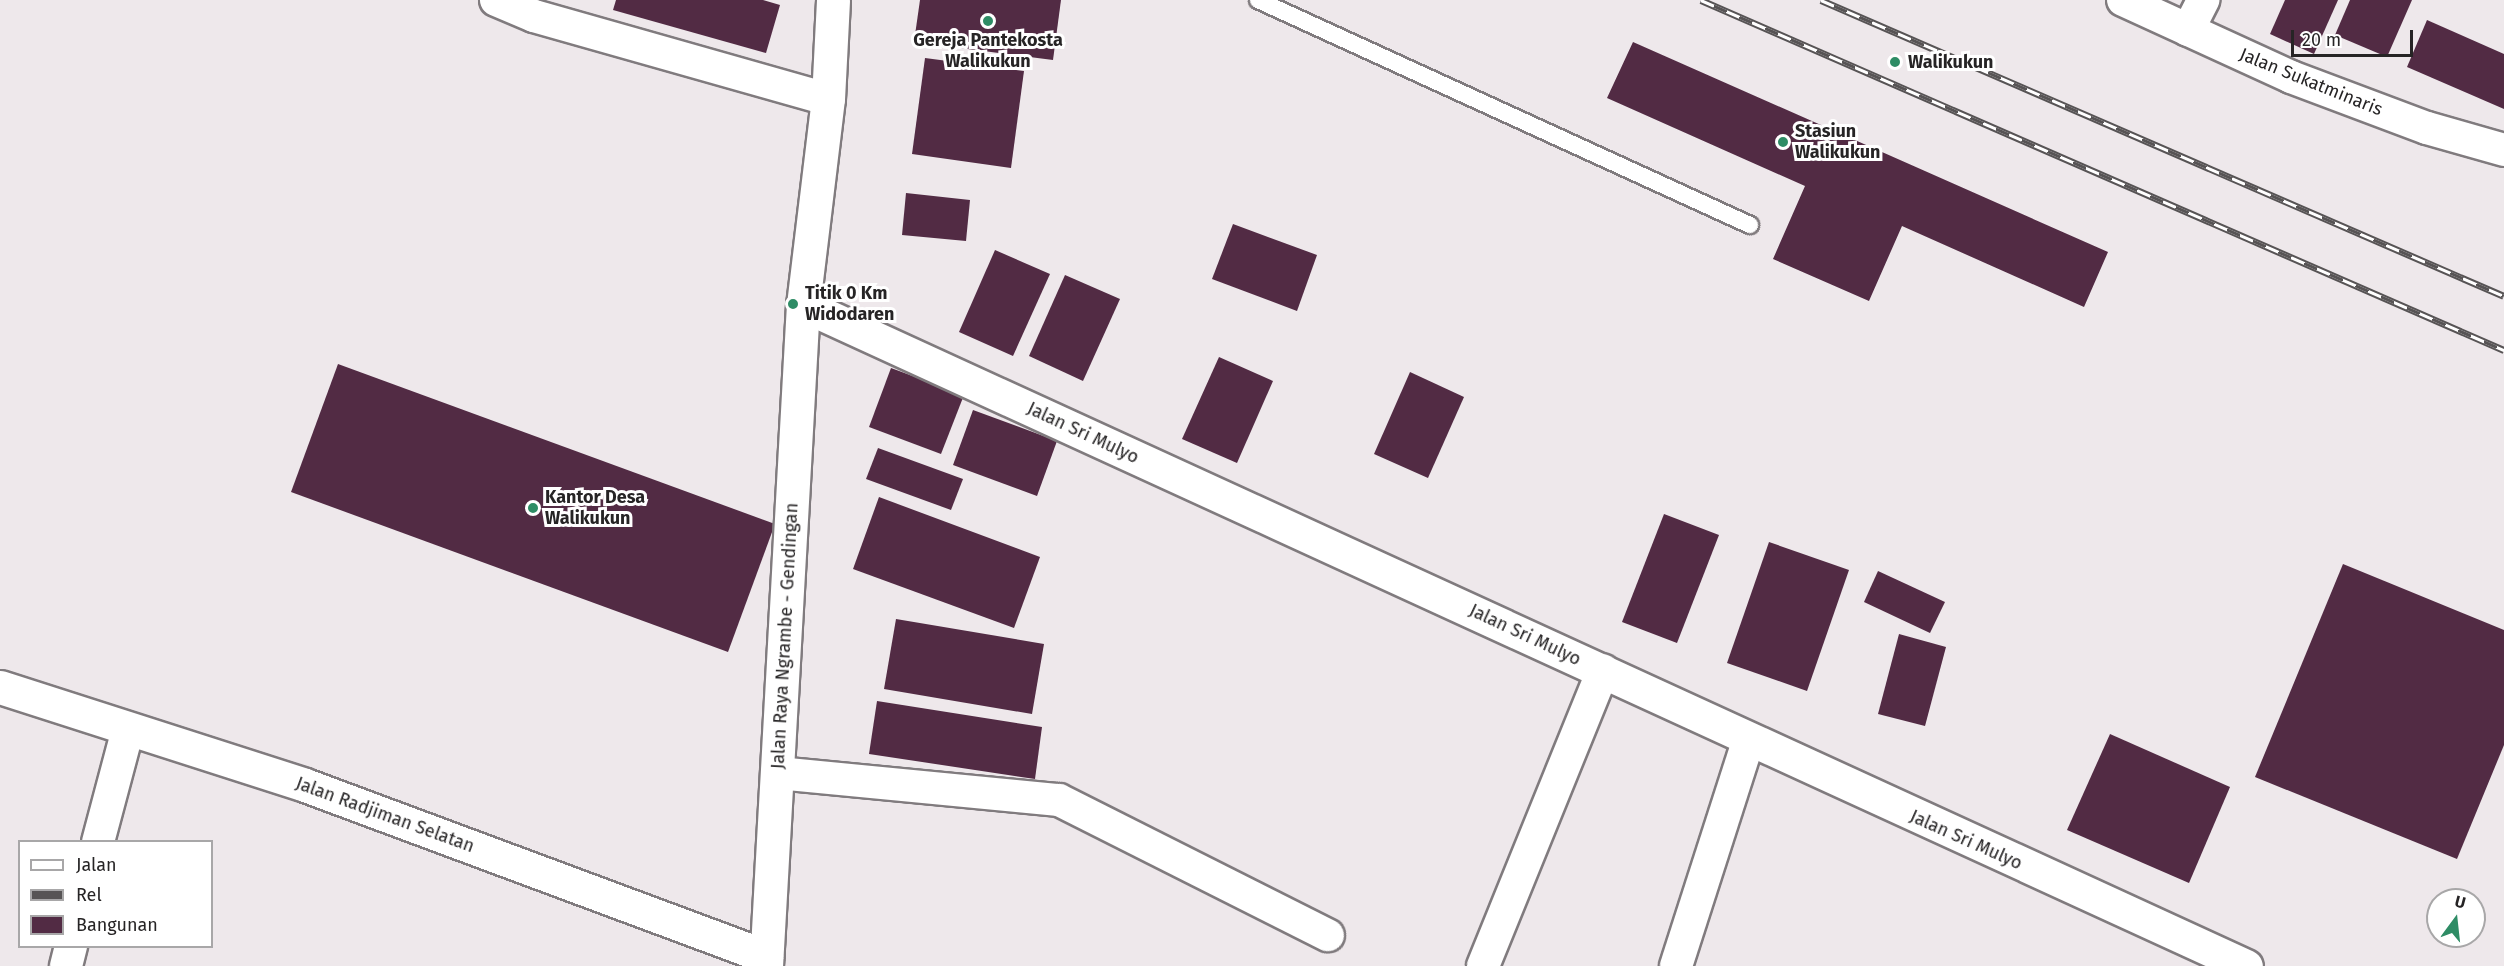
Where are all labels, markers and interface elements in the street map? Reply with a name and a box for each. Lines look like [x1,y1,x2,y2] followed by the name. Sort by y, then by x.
[981,14,995,28] marker: Gereja Pantekosta Walikukun
[2294,18,2416,56] scale bar
[2302,29,2341,51] text: 20 m
[913,30,1063,72] place label: Gereja Pantekosta Walikukun
[2236,43,2386,121] street label: Jalan Sukatminaris
[1908,51,1993,73] place label: Walikukun
[1886,53,1904,71] marker: Walikukun
[1795,121,1880,164] place label: Stasiun Walikukun
[1776,135,1790,149] marker: Stasiun Walikukun
[805,283,894,326] place label: Titik 0 Km Widodaren
[786,297,800,311] marker: Titik 0 Km Widodaren
[1024,398,1142,468] street label: Jalan Sri Mulyo
[545,487,645,530] place label: Kantor Desa Walikukun
[526,501,540,515] marker: Kantor Desa Walikukun
[767,502,803,770] street label: Jalan Raya Ngrambe - Gendingan
[1466,600,1584,670] street label: Jalan Sri Mulyo
[293,773,477,857] street label: Jalan Radjiman Selatan
[1906,806,2026,874] street label: Jalan Sri Mulyo
[18,840,213,948] legend
[76,854,117,876] text: Jalan
[76,884,102,906] text: Rel
[2426,888,2486,948] north arrow
[2453,892,2468,913] text: U
[76,914,158,936] text: Bangunan

